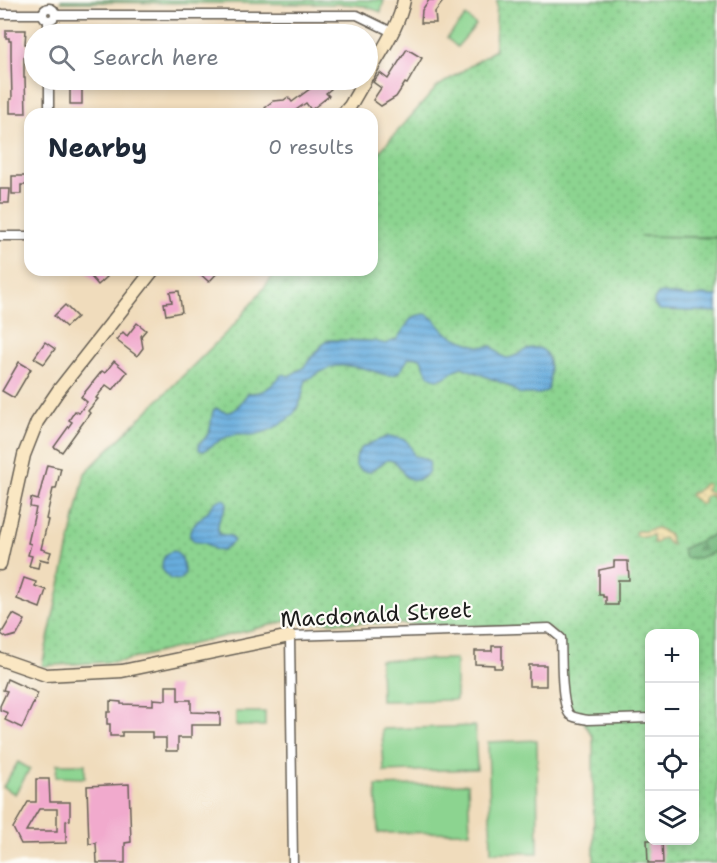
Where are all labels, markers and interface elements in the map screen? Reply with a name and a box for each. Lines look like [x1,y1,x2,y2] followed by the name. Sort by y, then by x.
[24,24,378,90] search box
[45,41,78,74] icon: search
[93,43,219,72] text: Search here
[48,130,147,165] text: Nearby
[268,134,354,160] text: 0 results
[280,595,472,634] street label: Macdonald Street
[645,629,699,845] map controls
[645,629,699,683] button: +
[645,683,699,737] button: −
[645,737,699,791] button: locate
[645,791,699,845] button: layers

